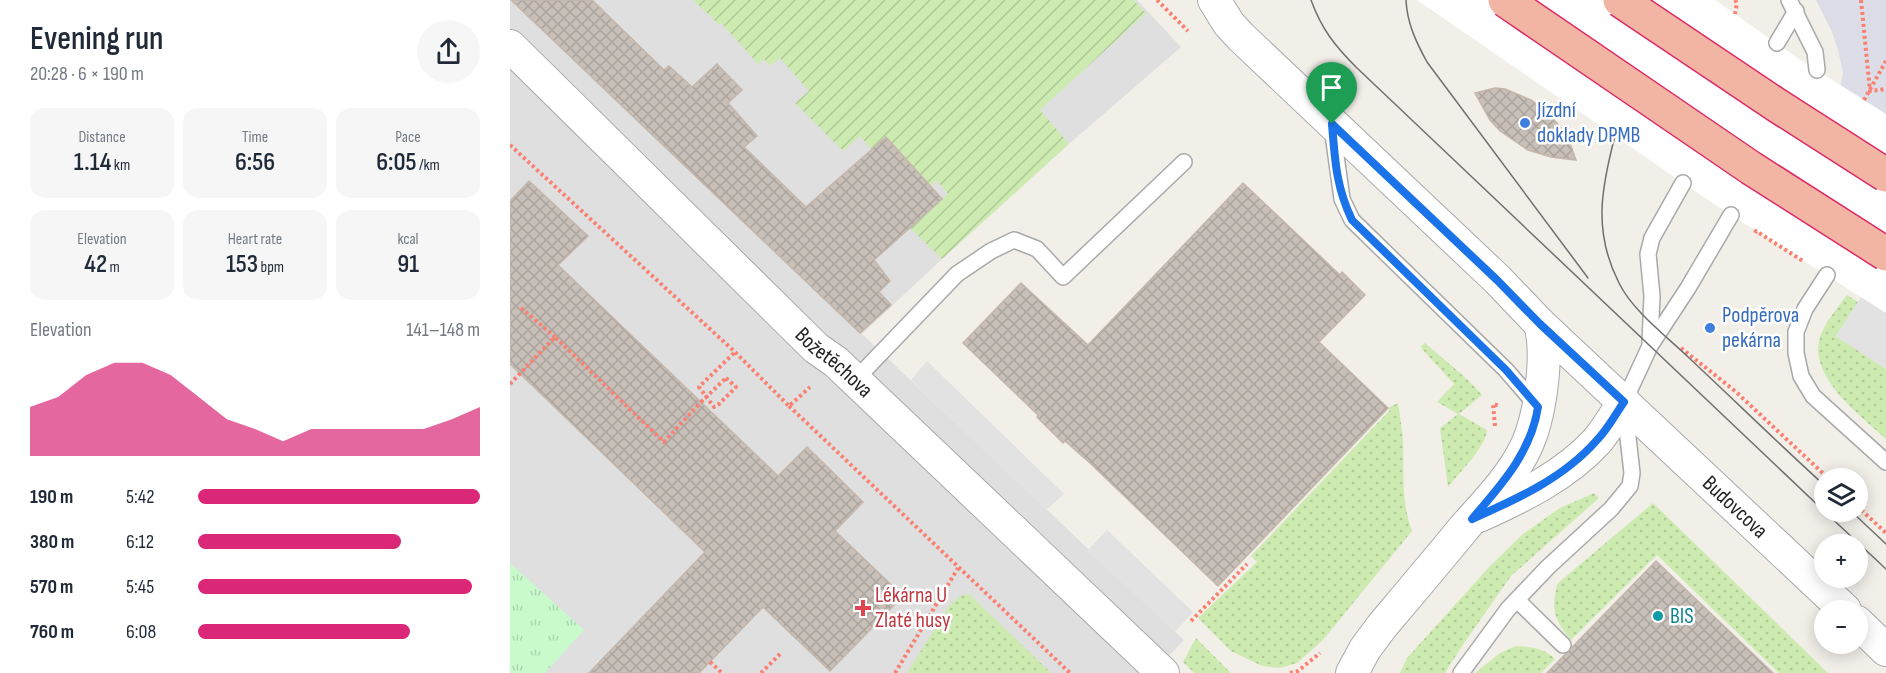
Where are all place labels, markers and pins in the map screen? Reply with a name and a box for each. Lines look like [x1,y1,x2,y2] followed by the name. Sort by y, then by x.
[1306,62,1357,124] pin
[1536,97,1640,149] place label: Jízdní doklady DPMB
[1518,116,1532,130] marker: Jízdní doklady DPMB
[1722,302,1799,354] place label: Podpěrova pekárna
[1703,321,1717,335] marker: Podpěrova pekárna
[875,582,951,634] place label: Lékárna U Zlaté husy
[856,601,870,615] marker: Lékárna U Zlaté husy
[1670,603,1694,630] place label: BIS
[1651,609,1665,623] marker: BIS

